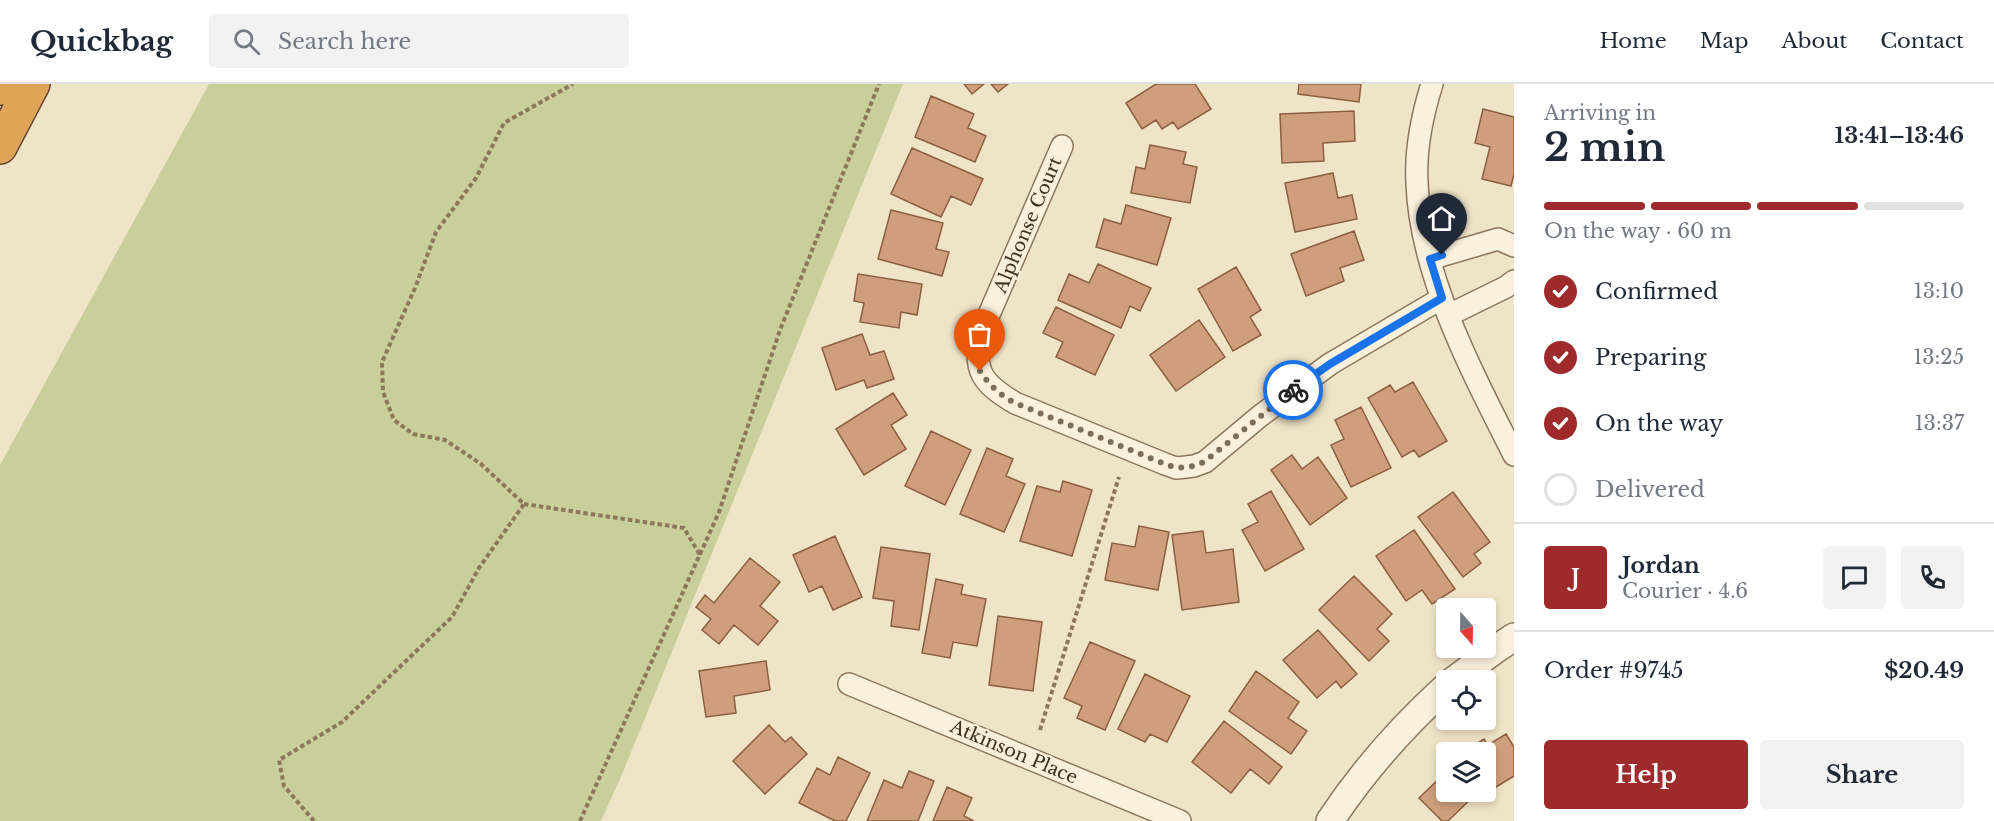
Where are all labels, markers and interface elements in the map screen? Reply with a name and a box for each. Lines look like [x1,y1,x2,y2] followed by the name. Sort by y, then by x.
[209,14,629,68] search box
[30,24,173,59] text: Quickbag
[230,25,263,58] icon: search
[278,28,411,55] text: Search here
[1600,28,1667,54] text: Home
[1700,28,1748,54] text: Map
[1781,28,1847,54] text: About
[1880,28,1964,54] text: Contact
[1544,101,1656,125] text: Arriving in
[1835,122,1964,149] text: 13:41–13:46
[1544,123,1665,172] text: 2 min
[989,153,1067,297] street label: Alphonse Court
[1416,193,1467,255] pin
[1425,202,1458,235] icon: home
[1544,219,1732,243] text: On the way · 60 m
[1544,275,1577,308] icon: check
[1595,278,1718,305] text: Confirmed
[1914,279,1964,303] text: 13:10
[954,309,1005,371] pin
[963,318,996,351] icon: bag
[1544,341,1577,374] icon: check
[1595,344,1706,371] text: Preparing
[1913,345,1964,369] text: 13:25
[1263,360,1323,420] courier
[1277,374,1310,407] icon: bike
[1544,407,1577,440] icon: check
[1595,410,1723,437] text: On the way
[1915,411,1964,435] text: 13:37
[1595,476,1705,503] text: Delivered
[1823,546,1886,609] button: chat
[1901,546,1964,609] button: phone
[1622,552,1700,579] text: Jordan
[1571,564,1580,591] text: J
[1622,579,1748,603] text: Courier · 4.6
[1436,598,1496,658] north arrow
[1436,598,1496,802] map controls
[1544,657,1684,684] text: Order #9745
[1884,657,1964,684] text: $20.49
[1436,670,1496,730] button: locate
[946,715,1081,789] street label: Atkinson Place
[1544,740,1748,809] button: Help
[1760,740,1964,809] button: Share
[1436,742,1496,802] button: layers

